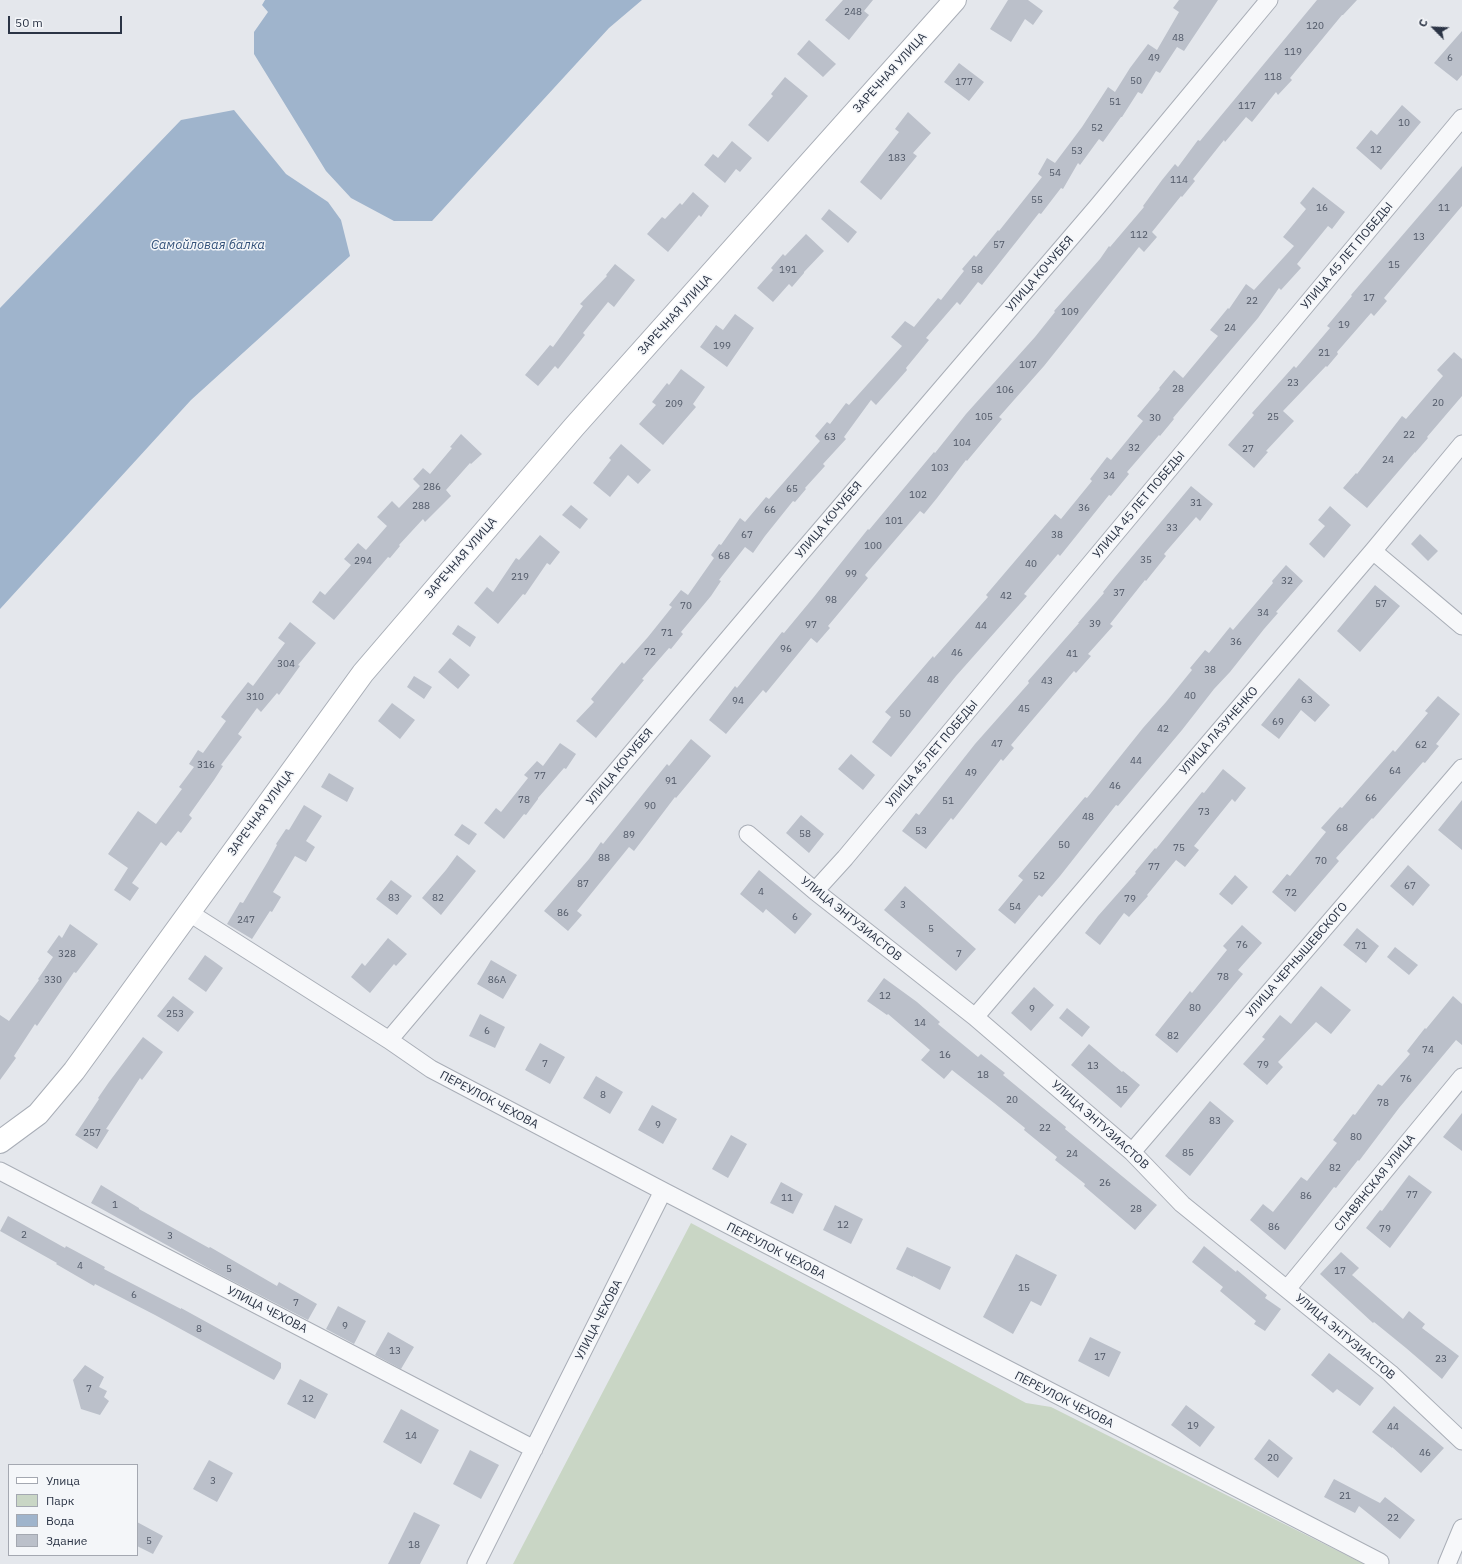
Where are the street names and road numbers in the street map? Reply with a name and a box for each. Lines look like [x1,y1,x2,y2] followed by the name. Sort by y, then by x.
[850,30,930,116] street label: ЗАРЕЧНАЯ УЛИЦА
[1298,200,1396,312] street label: УЛИЦА 45 ЛЕТ ПОБЕДЫ
[1003,233,1077,315] street label: УЛИЦА КОЧУБЕЯ
[635,272,715,358] street label: ЗАРЕЧНАЯ УЛИЦА
[1090,449,1188,561] street label: УЛИЦА 45 ЛЕТ ПОБЕДЫ
[793,479,865,561] street label: УЛИЦА КОЧУБЕЯ
[422,514,500,602] street label: ЗАРЕЧНАЯ УЛИЦА
[1177,684,1261,778] street label: УЛИЦА ЛАЗУНЕНКО
[883,698,981,810] street label: УЛИЦА 45 ЛЕТ ПОБЕДЫ
[584,726,656,808] street label: УЛИЦА КОЧУБЕЯ
[225,767,297,859] street label: ЗАРЕЧНАЯ УЛИЦА
[798,874,904,964] street label: УЛИЦА ЭНТУЗИАСТОВ
[1243,900,1351,1020] street label: УЛИЦА ЧЕРНЫШЕВСКОГО
[437,1068,541,1132] street label: ПЕРЕУЛОК ЧЕХОВА
[1048,1077,1152,1173] street label: УЛИЦА ЭНТУЗИАСТОВ
[1331,1132,1419,1234] street label: СЛАВЯНСКАЯ УЛИЦА
[724,1220,828,1282] street label: ПЕРЕУЛОК ЧЕХОВА
[573,1277,625,1363] street label: УЛИЦА ЧЕХОВА
[224,1284,310,1336] street label: УЛИЦА ЧЕХОВА
[1292,1291,1398,1383] street label: УЛИЦА ЭНТУЗИАСТОВ
[1012,1369,1116,1431] street label: ПЕРЕУЛОК ЧЕХОВА

